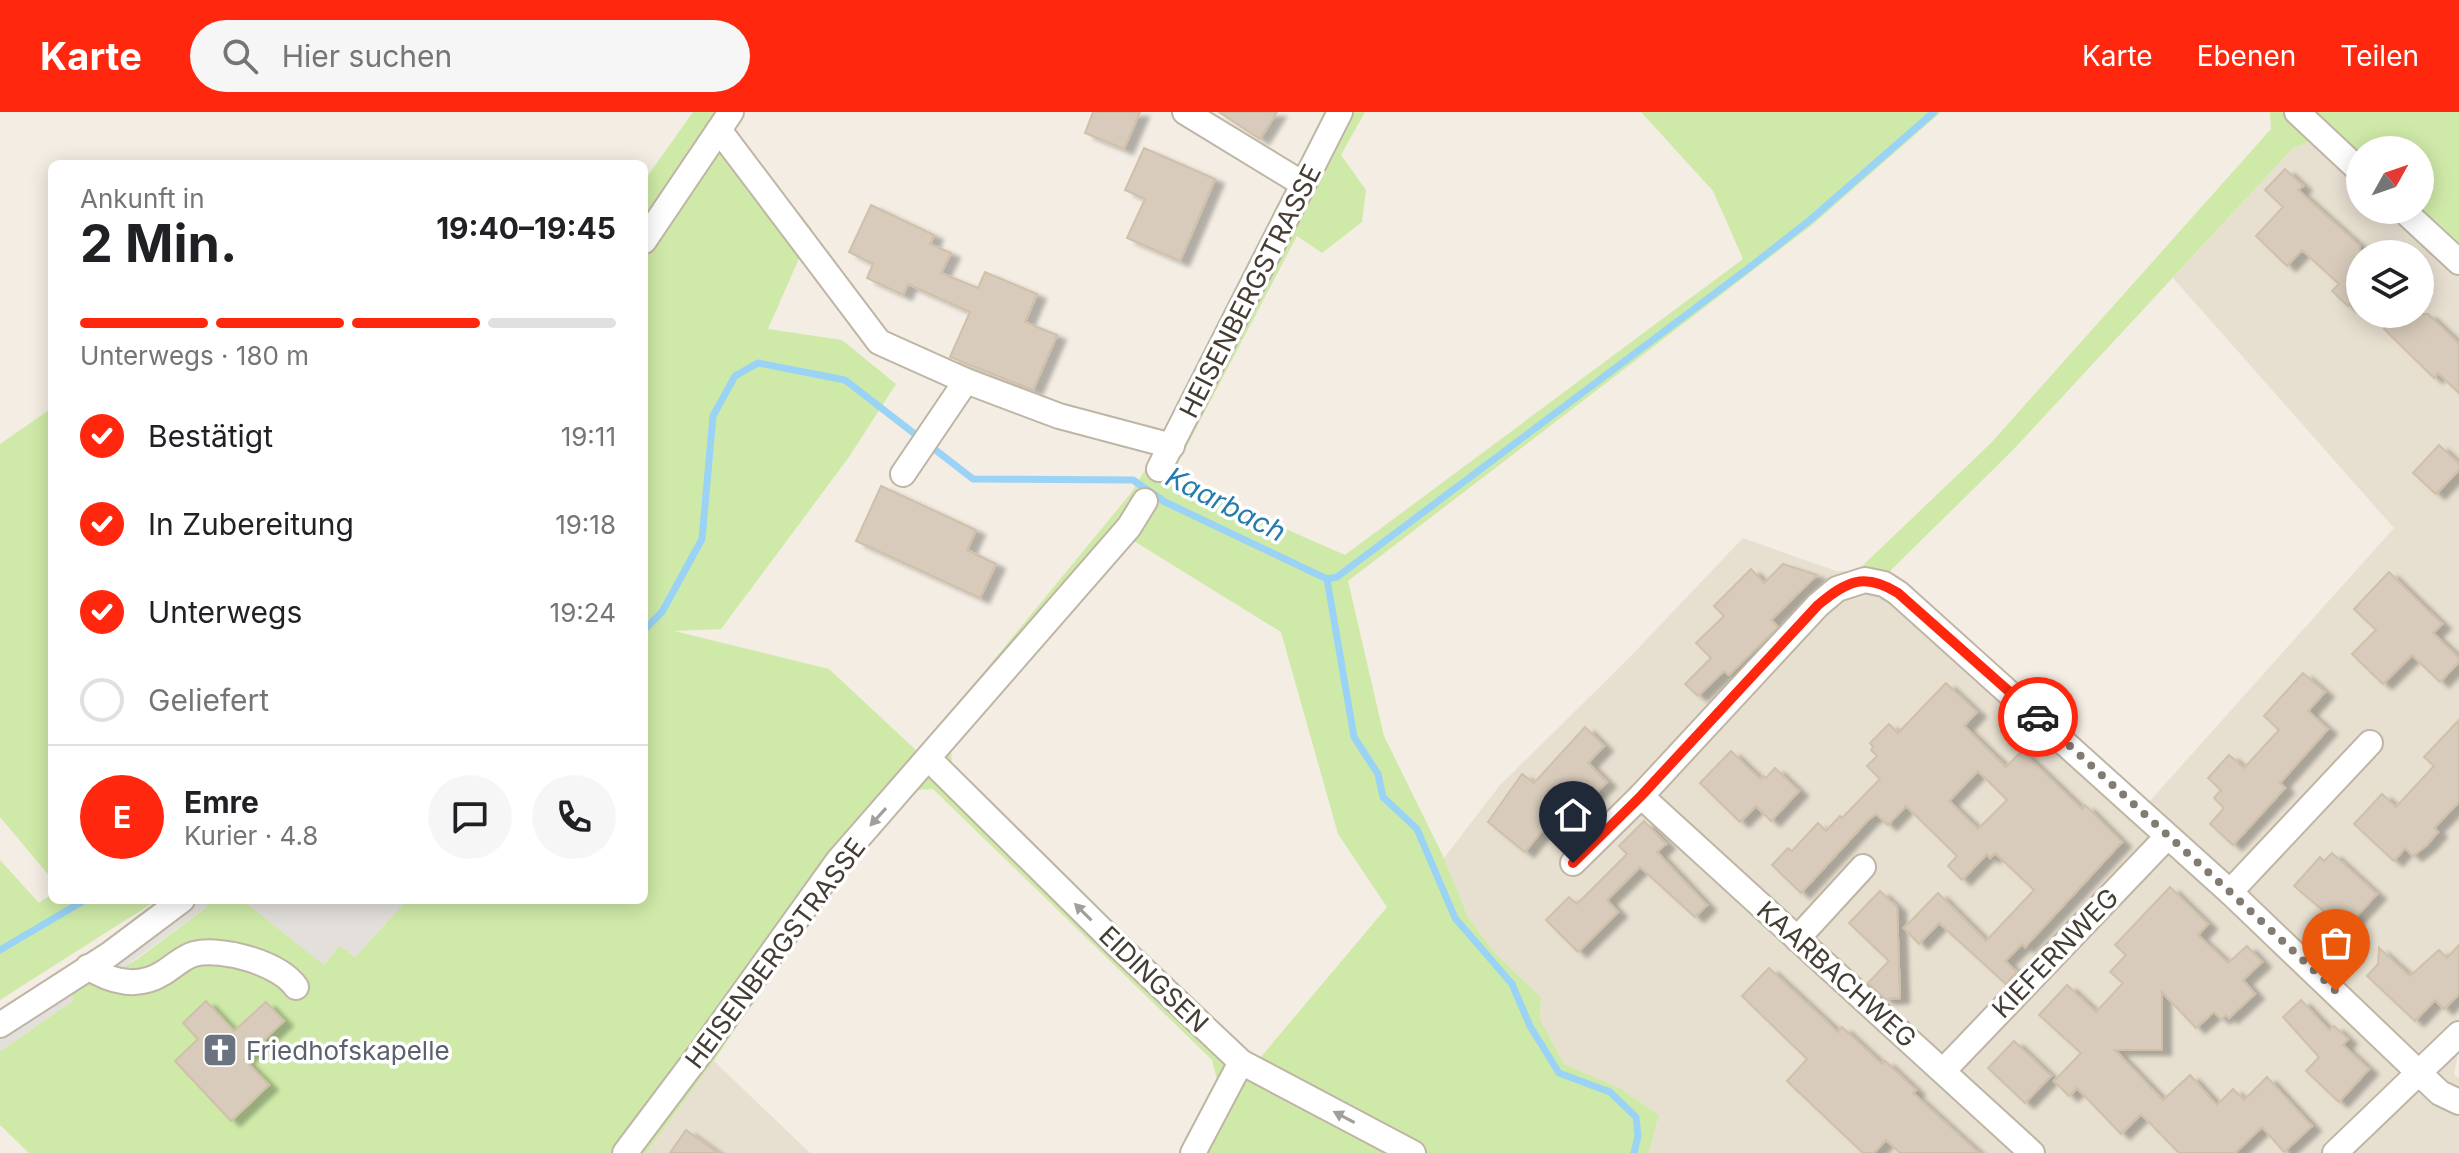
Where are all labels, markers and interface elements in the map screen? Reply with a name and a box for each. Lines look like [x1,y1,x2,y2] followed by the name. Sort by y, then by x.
[190,20,750,92] search box
[40,33,142,79] text: Karte
[218,34,262,78] icon: search
[282,38,452,74] text: Hier suchen
[2082,39,2153,73] text: Karte
[2197,39,2296,73] text: Ebenen
[2340,39,2419,73] text: Teilen
[2346,136,2434,224] north arrow
[2346,136,2434,328] map controls
[1173,159,1327,423] street label: HEISENBERGSTRASSE
[80,183,205,214] text: Ankunft in
[436,210,616,246] text: 19:40–19:45
[80,212,237,275] text: 2 Min.
[2346,240,2434,328] button: layers
[80,340,309,371] text: Unterwegs · 180 m
[80,414,124,458] icon: check
[148,418,273,454] text: Bestätigt
[561,421,616,452] text: 19:11
[1160,459,1292,549] water label: Kaarbach
[80,502,124,546] icon: check
[148,506,354,542] text: In Zubereitung
[555,509,616,540] text: 19:18
[80,590,124,634] icon: check
[148,594,302,630] text: Unterwegs
[550,597,616,628] text: 19:24
[1998,677,2078,757] courier
[148,682,269,718] text: Geliefert
[2016,695,2060,739] icon: car
[428,775,512,859] button: chat
[532,775,616,859] button: phone
[1539,781,1607,863] pin
[184,784,259,820] text: Emre
[1551,793,1595,837] icon: home
[113,799,131,835] text: E
[870,807,887,827] one-way arrow
[184,820,318,851] text: Kurier · 4.8
[678,832,872,1074] street label: HEISENBERGSTRASSE
[1985,882,2125,1024] street label: KIEFERNWEG
[1751,894,1923,1054] street label: KAARBACHWEG
[1074,903,1093,921] one-way arrow
[2302,909,2370,991] pin
[1093,919,1215,1039] street label: EIDINGSEN
[2314,921,2358,965] icon: bag
[201,1031,239,1069] church icon: Friedhofskapelle
[246,1035,450,1066] place label: Friedhofskapelle
[1332,1110,1355,1123] one-way arrow

